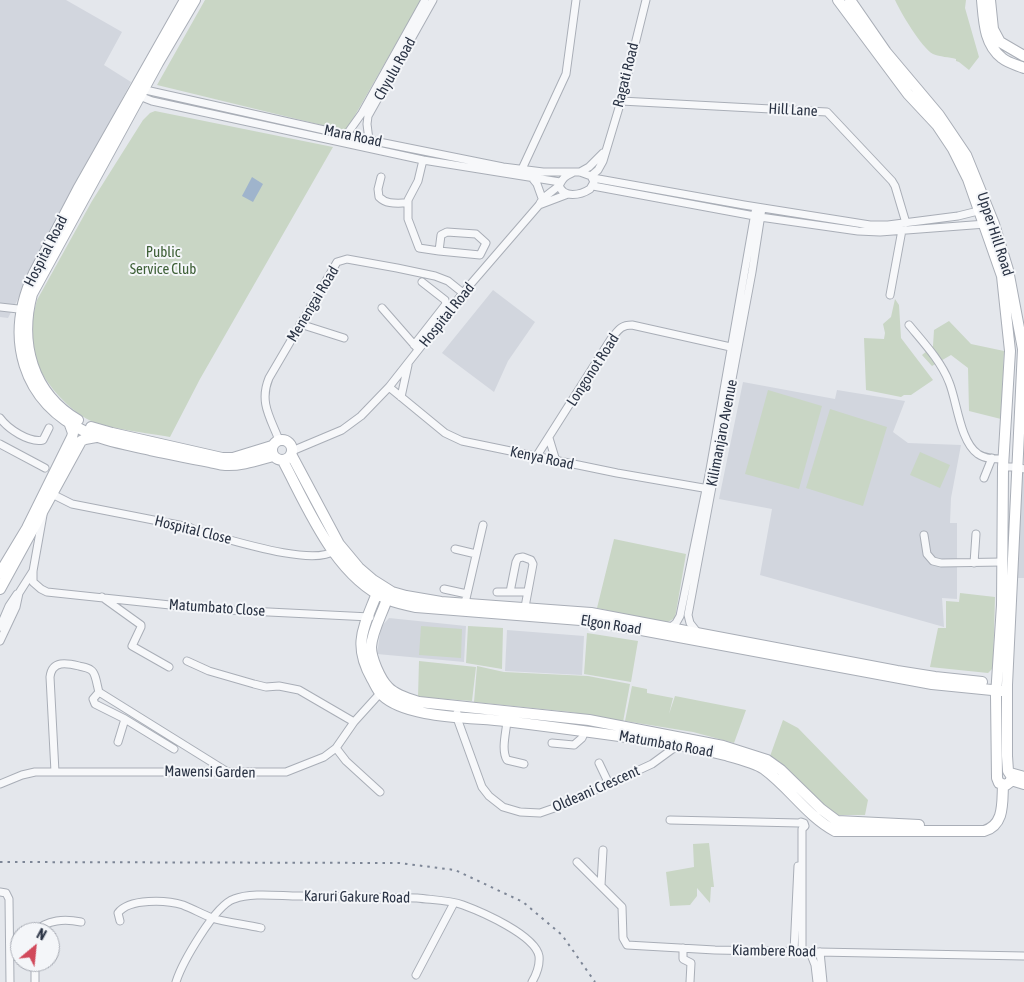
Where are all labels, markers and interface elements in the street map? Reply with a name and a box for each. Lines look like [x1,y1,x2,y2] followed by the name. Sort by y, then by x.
[370,34,420,104] street label: Chyulu Road
[609,41,643,109] street label: Ragati Road
[768,100,818,120] street label: Hill Lane
[322,121,384,151] street label: Mara Road
[973,190,1017,278] street label: Upper Hill Road
[20,212,72,290] street label: Hospital Road
[130,243,196,278] park label: Public Service Club
[283,263,343,345] street label: Menengai Road
[416,279,478,351] street label: Hospital Road
[563,330,623,410] street label: Longonot Road
[703,378,741,488] street label: Kilimanjaro Avenue
[508,442,576,474] street label: Kenya Road
[153,512,233,548] street label: Hospital Close
[168,596,266,620] street label: Matumbato Close
[579,611,643,639] street label: Elgon Road
[617,727,715,761] street label: Matumbato Road
[164,762,256,782] street label: Mawensi Garden
[550,762,642,816] street label: Oldeani Crescent
[304,887,410,907] street label: Karuri Gakure Road
[10,922,60,972] north arrow
[34,926,49,944] text: N
[732,941,816,961] street label: Kiambere Road

